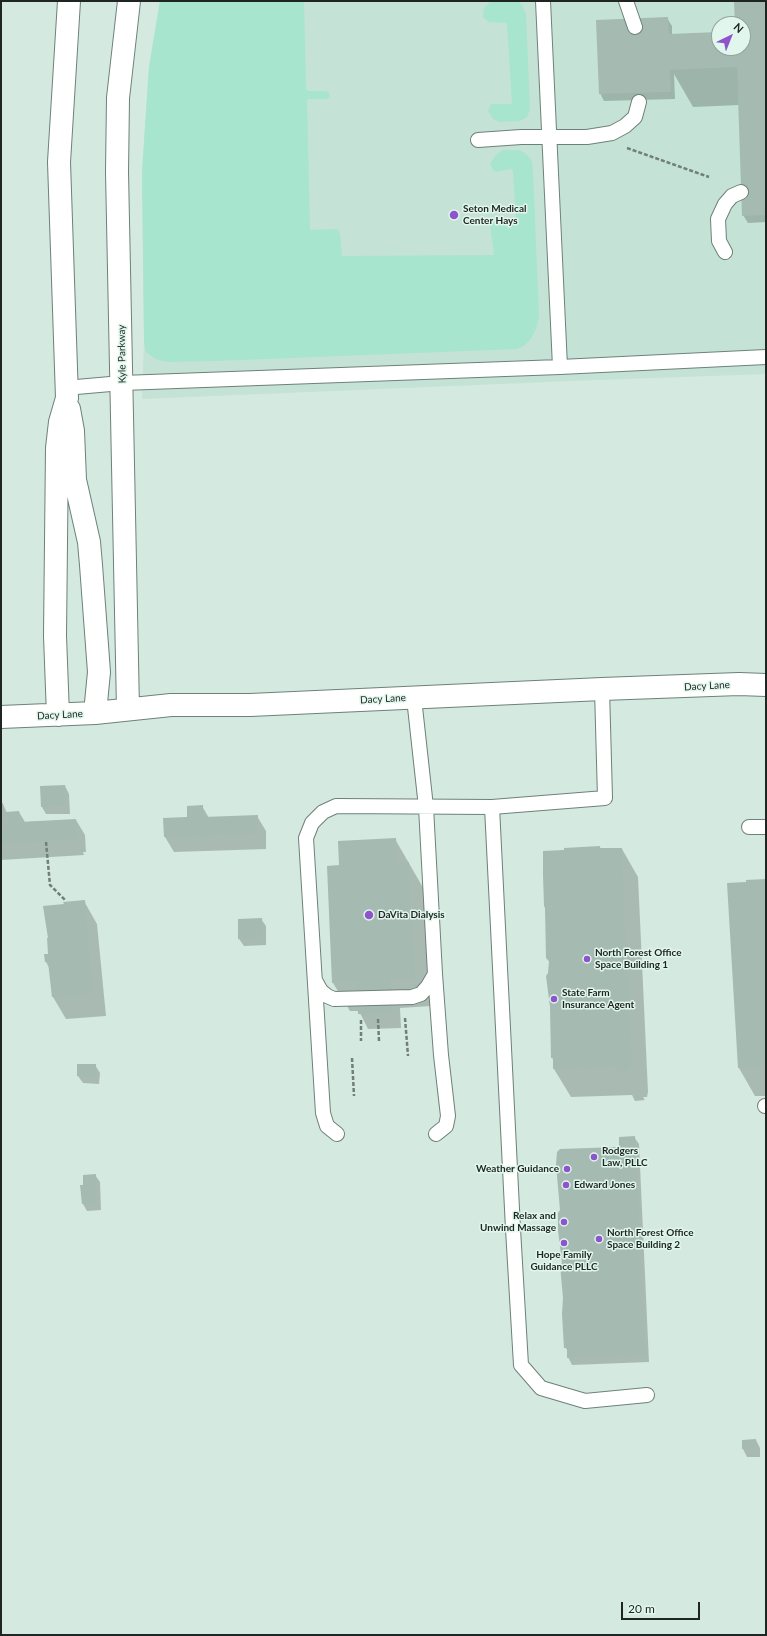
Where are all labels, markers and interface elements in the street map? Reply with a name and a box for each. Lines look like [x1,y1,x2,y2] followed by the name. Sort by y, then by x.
[711,16,751,56] north arrow
[731,20,746,35] text: N
[463,203,526,226] place label: Seton Medical Center Hays
[448,209,460,221] marker: Seton Medical Center Hays
[115,325,129,383] street label: Kyle Parkway
[684,679,730,693] street label: Dacy Lane
[360,692,406,706] street label: Dacy Lane
[37,708,83,722] street label: Dacy Lane
[363,909,375,921] marker: DaVita Dialysis
[378,909,445,921] place label: DaVita Dialysis
[595,947,682,970] place label: North Forest Office Space Building 1
[582,954,592,964] marker: North Forest Office Space Building 1
[562,987,634,1010] place label: State Farm Insurance Agent
[549,994,559,1004] marker: State Farm Insurance Agent
[602,1145,648,1168] place label: Rodgers Law, PLLC
[589,1152,599,1162] marker: Rodgers Law, PLLC
[476,1163,559,1175] place label: Weather Guidance
[562,1164,572,1174] marker: Weather Guidance
[574,1179,635,1191] place label: Edward Jones
[561,1180,571,1190] marker: Edward Jones
[480,1210,556,1234] place label: Relax and Unwind Massage
[559,1217,569,1227] marker: Relax and Unwind Massage
[607,1227,694,1250] place label: North Forest Office Space Building 2
[594,1234,604,1244] marker: North Forest Office Space Building 2
[559,1238,569,1248] marker: Hope Family Guidance PLLC
[530,1249,598,1272] place label: Hope Family Guidance PLLC
[623,1594,702,1620] scale bar
[628,1601,655,1616] text: 20 m

